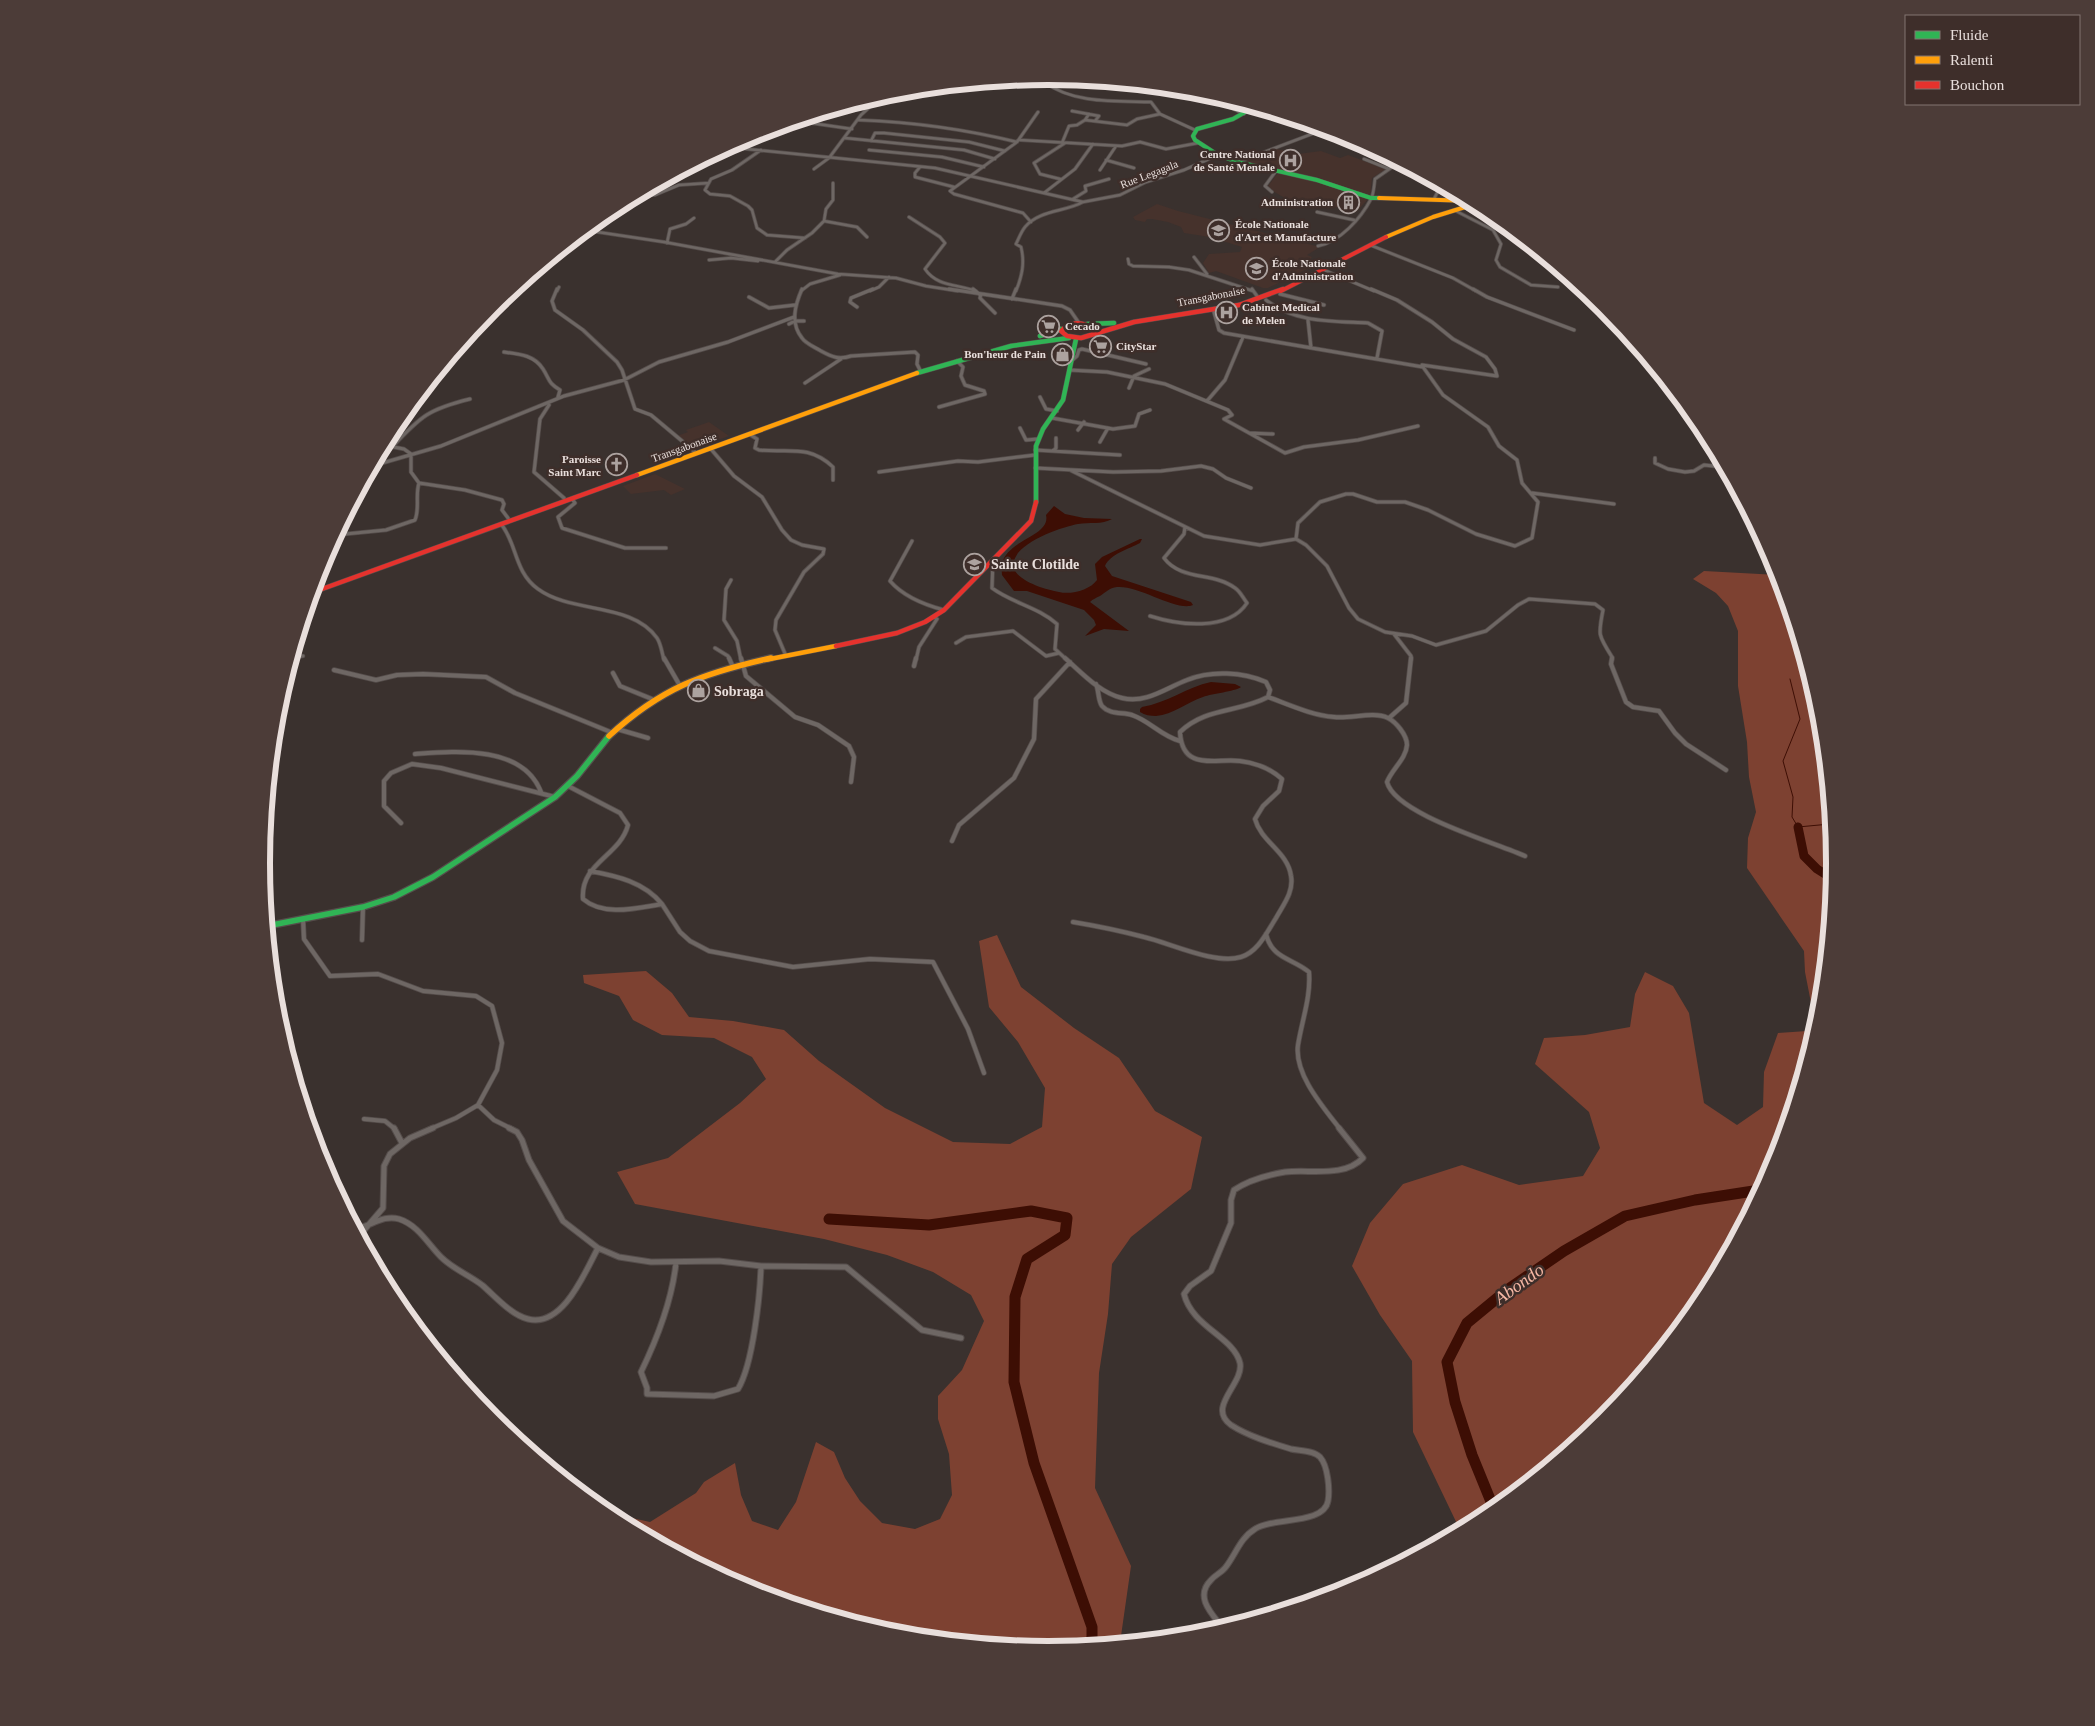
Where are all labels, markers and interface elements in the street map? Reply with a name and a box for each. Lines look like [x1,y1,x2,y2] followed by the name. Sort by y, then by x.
[1905,15,2080,105] legend
[1950,27,1989,43] text: Fluide
[1950,52,1993,68] text: Ralenti
[1950,77,2005,93] text: Bouchon
[1194,148,1275,173] place label: Centre National de Santé Mentale
[1279,148,1303,172] hospital icon: Centre National de Santé Mentale
[1118,157,1180,190] street label: Rue Legagala
[1337,190,1361,214] building icon: Administration
[1261,196,1333,208] place label: Administration
[1207,218,1231,242] school or university icon: École Nationale d'Art et Manufacture
[1235,218,1336,243] place label: École Nationale d'Art et Manufacture
[1244,257,1268,281] school or university icon: École Nationale d'Administration
[1272,257,1353,282] place label: École Nationale d'Administration
[1176,284,1246,308] street label: Transgabonaise
[1214,301,1238,325] hospital icon: Cabinet Medical de Melen
[1242,301,1320,326] place label: Cabinet Medical de Melen
[1037,314,1061,338] supermarket icon: Cecado
[1065,320,1100,332] place label: Cecado
[1088,334,1112,358] supermarket icon: CityStar
[1116,340,1156,352] place label: CityStar
[1050,342,1074,366] shop icon: Bon'heur de Pain
[964,348,1046,360] place label: Bon'heur de Pain
[650,430,718,464] street label: Transgabonaise
[548,453,601,478] place label: Paroisse Saint Marc
[605,453,629,477] church icon: Paroisse Saint Marc
[963,552,987,576] school or university icon: Sainte Clotilde
[991,557,1079,572] place label: Sainte Clotilde
[686,679,710,703] shop icon: Sobraga
[714,684,764,699] place label: Sobraga
[1490,1259,1548,1309] water label: Abondo

